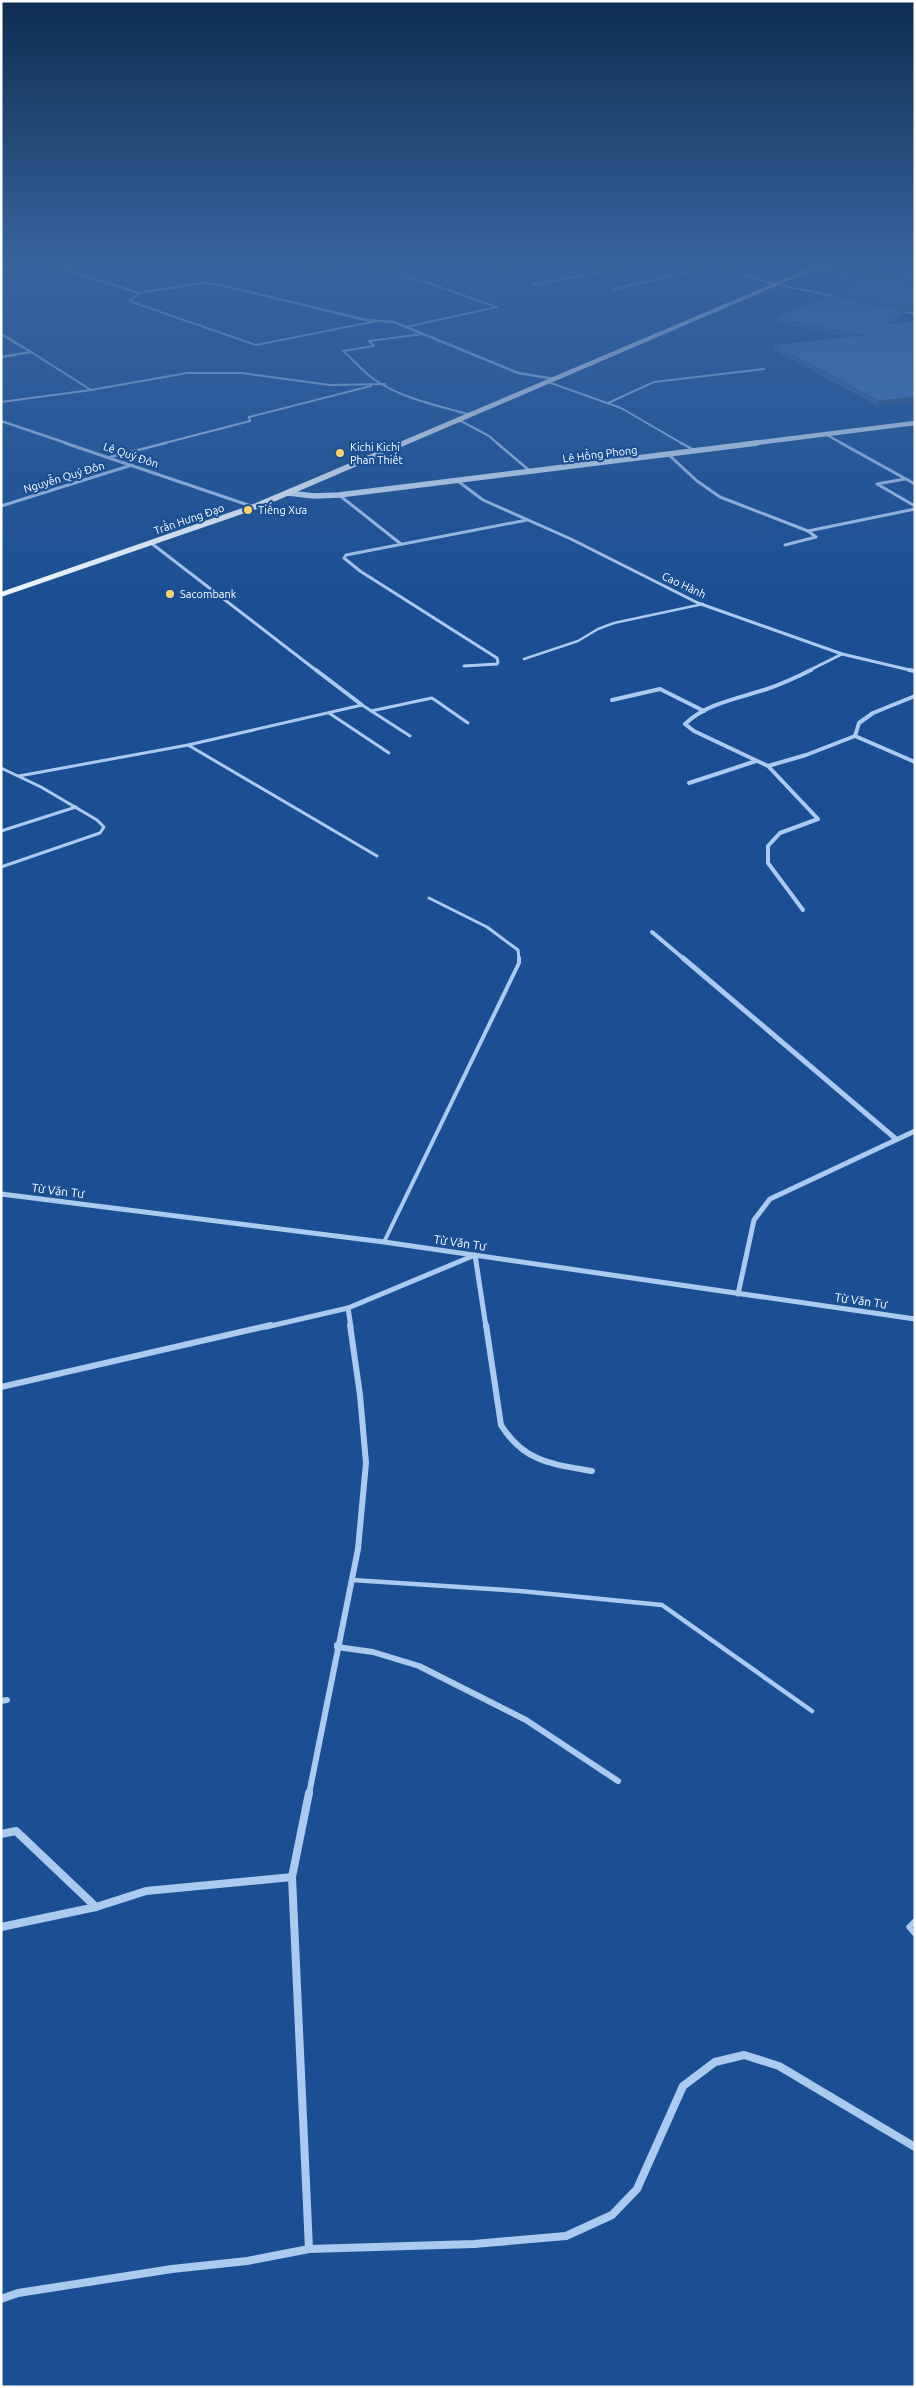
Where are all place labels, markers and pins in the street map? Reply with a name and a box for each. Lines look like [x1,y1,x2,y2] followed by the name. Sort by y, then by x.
[350,441,403,466] place label: Kichi Kichi Phan Thiết
[334,447,346,459] marker: Kichi Kichi Phan Thiết
[258,502,307,516] place label: Tiếng Xưa
[242,504,254,516] marker: Tiếng Xưa
[164,588,176,600] marker: Sacombank
[180,588,237,600] place label: Sacombank

